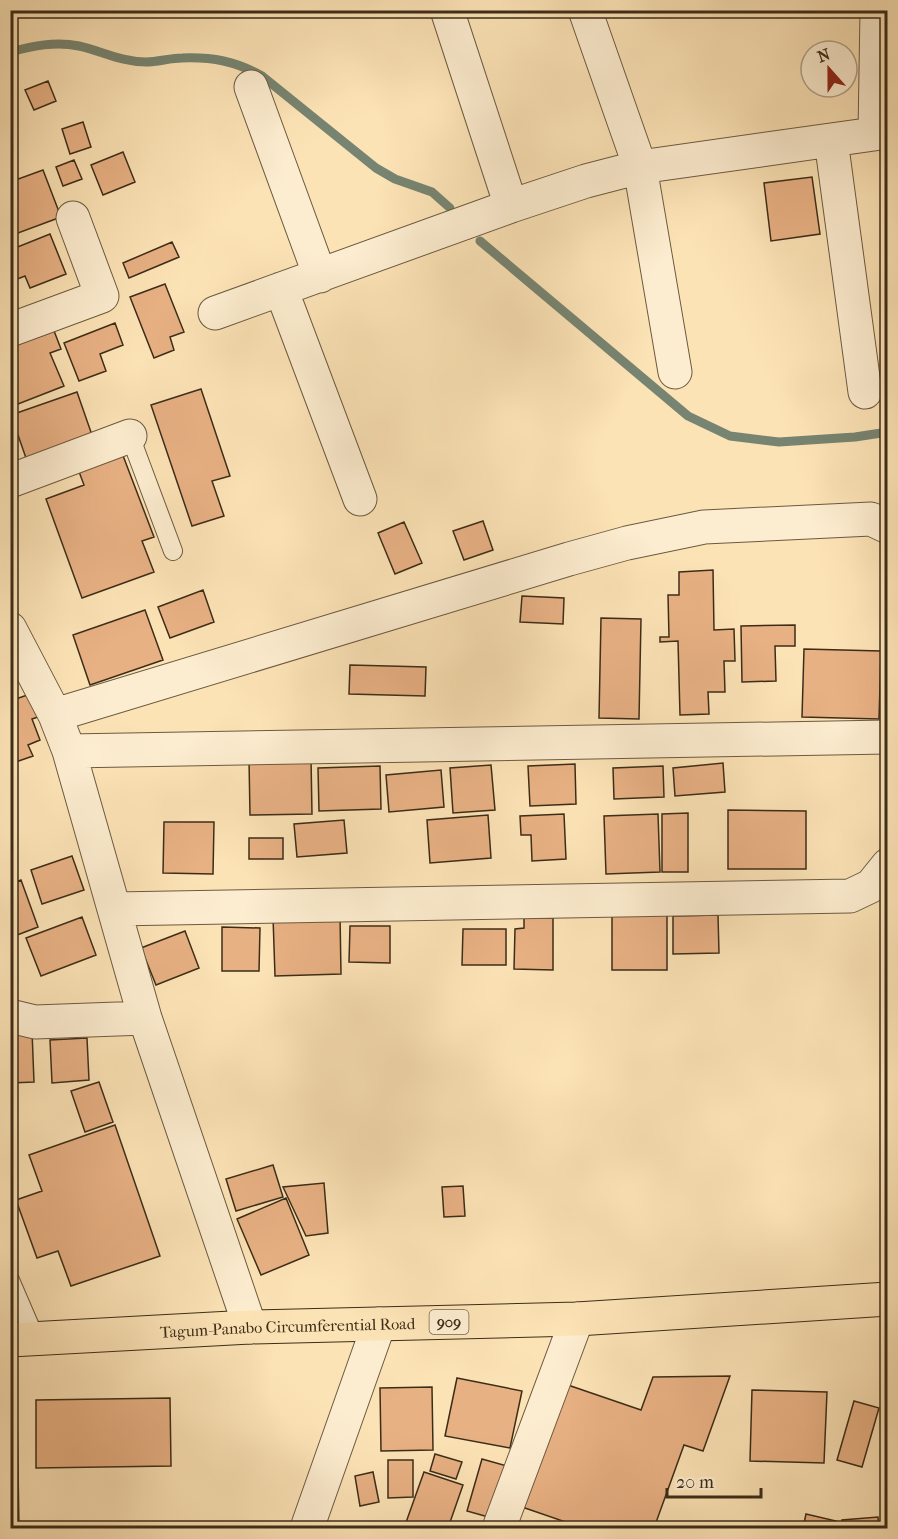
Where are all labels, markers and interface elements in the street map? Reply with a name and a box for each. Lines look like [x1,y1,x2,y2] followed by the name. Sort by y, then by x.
[799,39,859,99] north arrow
[815,44,834,67] text: N
[430,1310,468,1334] road number: 909
[160,1314,416,1342] street label: Tagum-Panabo Circumferential Road
[667,1461,762,1499] scale bar
[676,1472,714,1493] text: 20 m

